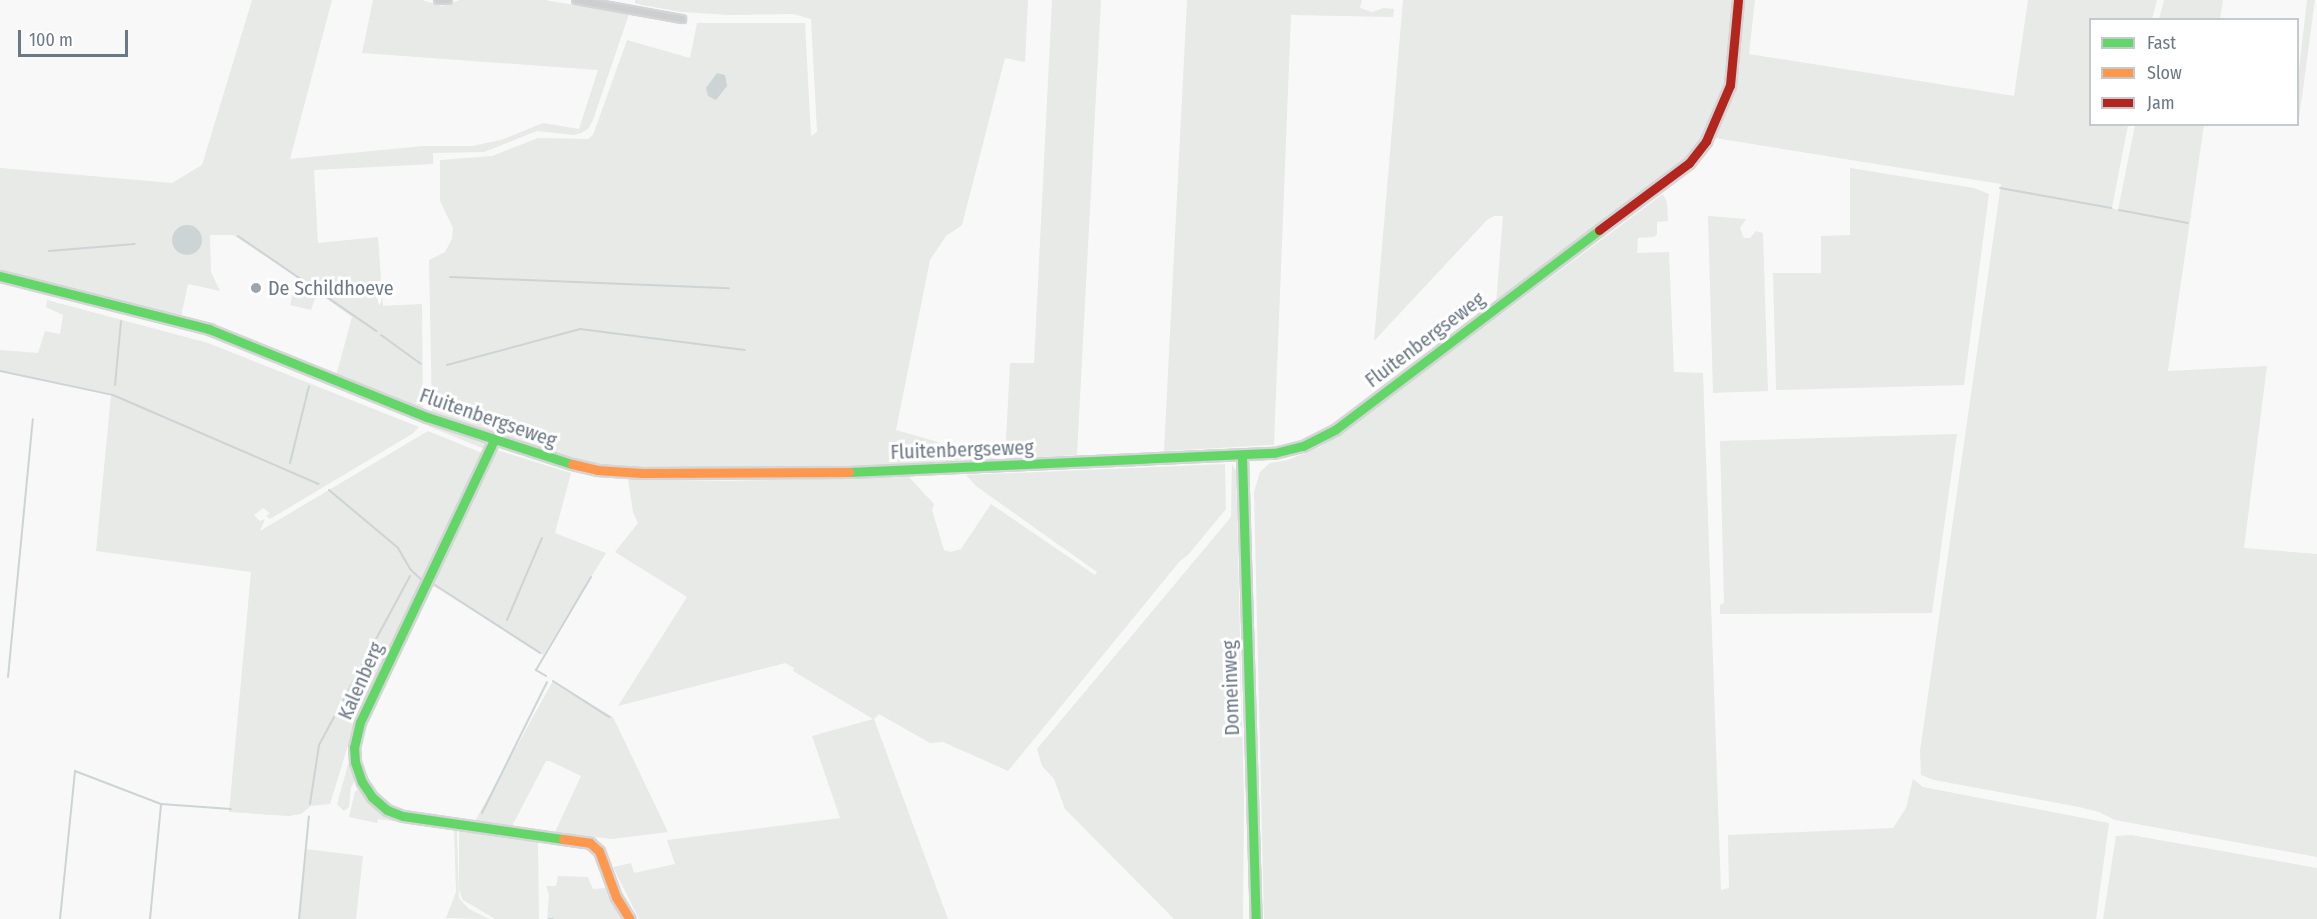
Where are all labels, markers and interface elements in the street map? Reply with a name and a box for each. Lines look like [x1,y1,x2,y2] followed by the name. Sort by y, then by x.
[21,18,130,56] scale bar
[2089,18,2299,126] legend
[29,29,73,51] text: 100 m
[2147,32,2176,54] text: Fast
[2147,62,2182,84] text: Slow
[2147,92,2175,114] text: Jam
[268,276,394,300] place label: De Schildhoeve
[249,281,263,295] marker: De Schildhoeve
[1361,287,1489,393] street label: Fluitenbergseweg
[416,383,560,453] street label: Fluitenbergseweg
[890,436,1034,464] street label: Fluitenbergseweg
[333,639,389,723] street label: Kalenberg
[1217,640,1245,736] street label: Domeinweg

